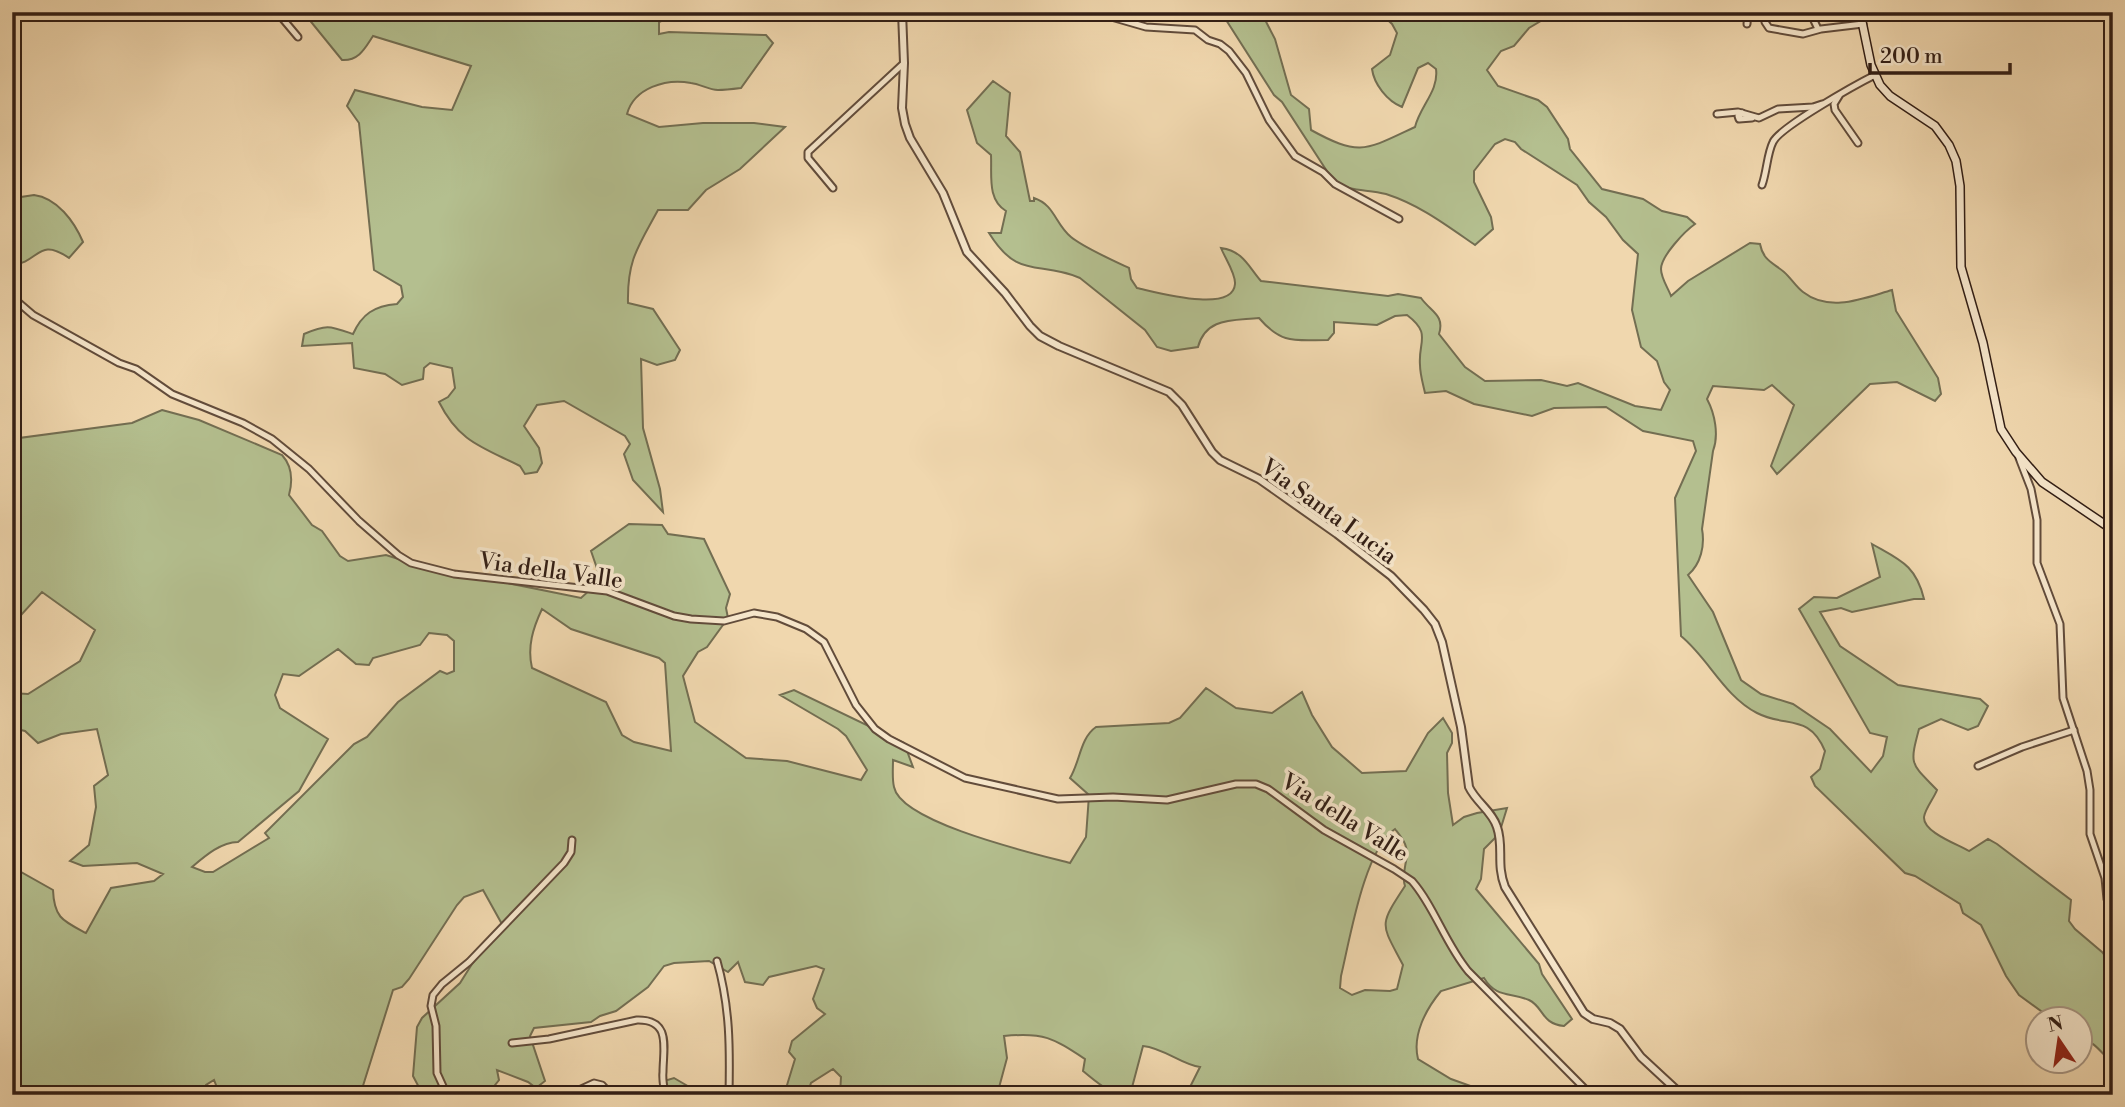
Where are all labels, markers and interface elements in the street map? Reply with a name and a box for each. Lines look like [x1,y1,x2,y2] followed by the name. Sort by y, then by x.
[1870,32,2010,76] scale bar
[1880,44,1943,70] text: 200 m
[1254,452,1402,571] street label: Via Santa Lucia
[476,547,625,595] street label: Via della Valle
[1275,767,1413,868] street label: Via della Valle
[2024,1006,2094,1076] north arrow
[2045,1011,2065,1038] text: N

